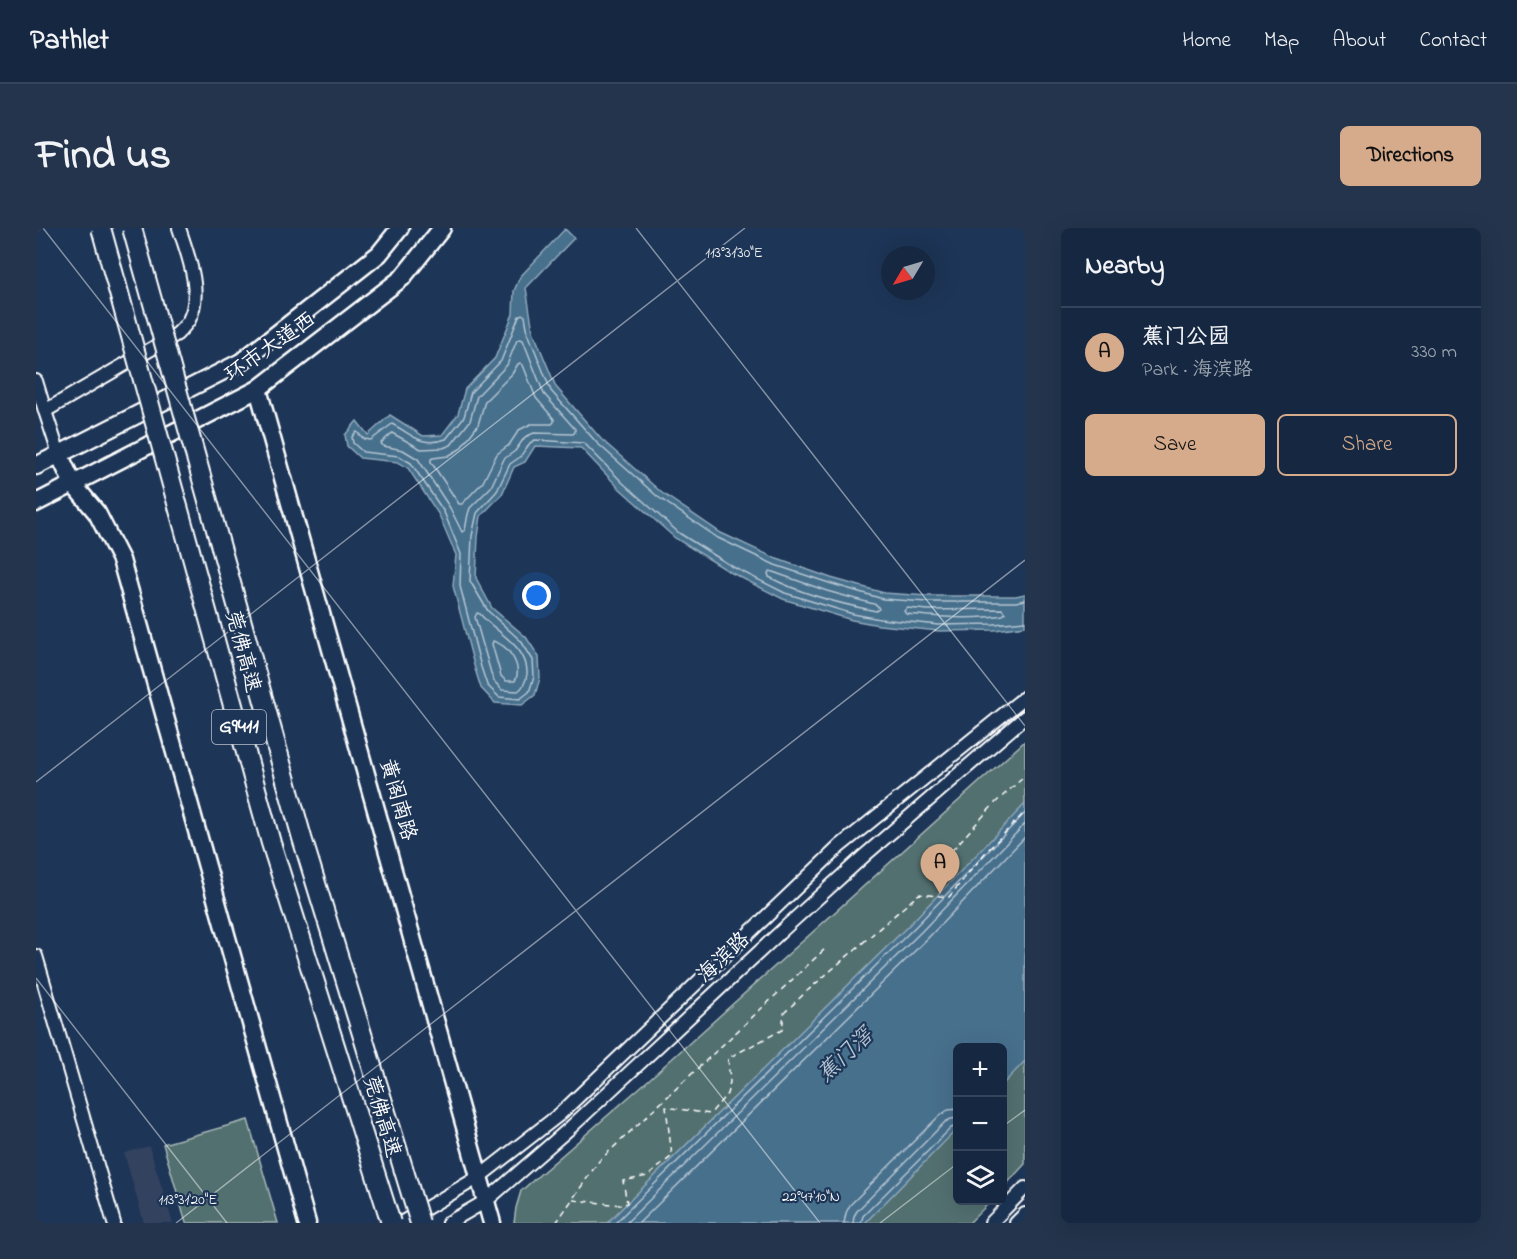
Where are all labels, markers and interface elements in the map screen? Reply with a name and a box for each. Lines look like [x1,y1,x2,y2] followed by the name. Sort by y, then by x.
[30,21,109,62] text: Pathlet
[1182,26,1231,56] text: Home
[1264,26,1299,56] text: Map
[1332,26,1386,56] text: About
[1419,26,1487,56] text: Contact
[36,126,171,187] text: Find us
[1340,126,1481,186] button: Directions
[705,242,763,264] text: 113°31'30"E
[881,246,935,300] north arrow
[1085,248,1164,286] text: Nearby
[219,306,323,390] street label: 环市大道西
[1142,322,1230,354] text: 蕉门公园
[1098,338,1111,367] text: A
[1411,338,1457,367] text: 330 m
[1142,356,1252,385] text: Park · 海滨路
[1085,414,1265,476] button: Save
[1277,414,1457,476] button: Share
[522,581,551,610] your location
[217,608,267,696] street label: 莞佛高速
[212,710,266,744] road number: G9411
[371,755,423,845] street label: 黄阁南路
[920,844,960,894] pin: A
[691,926,757,990] street label: 海滨路
[811,1020,883,1090] water label: 蕉门滘
[953,1043,1007,1205] map controls
[953,1043,1007,1097] button: +
[354,1072,408,1162] street label: 莞佛高速
[953,1097,1007,1151] button: −
[953,1151,1007,1205] button: layers
[782,1186,840,1208] text: 22°47'10"N
[159,1189,217,1211] text: 113°31'20"E

